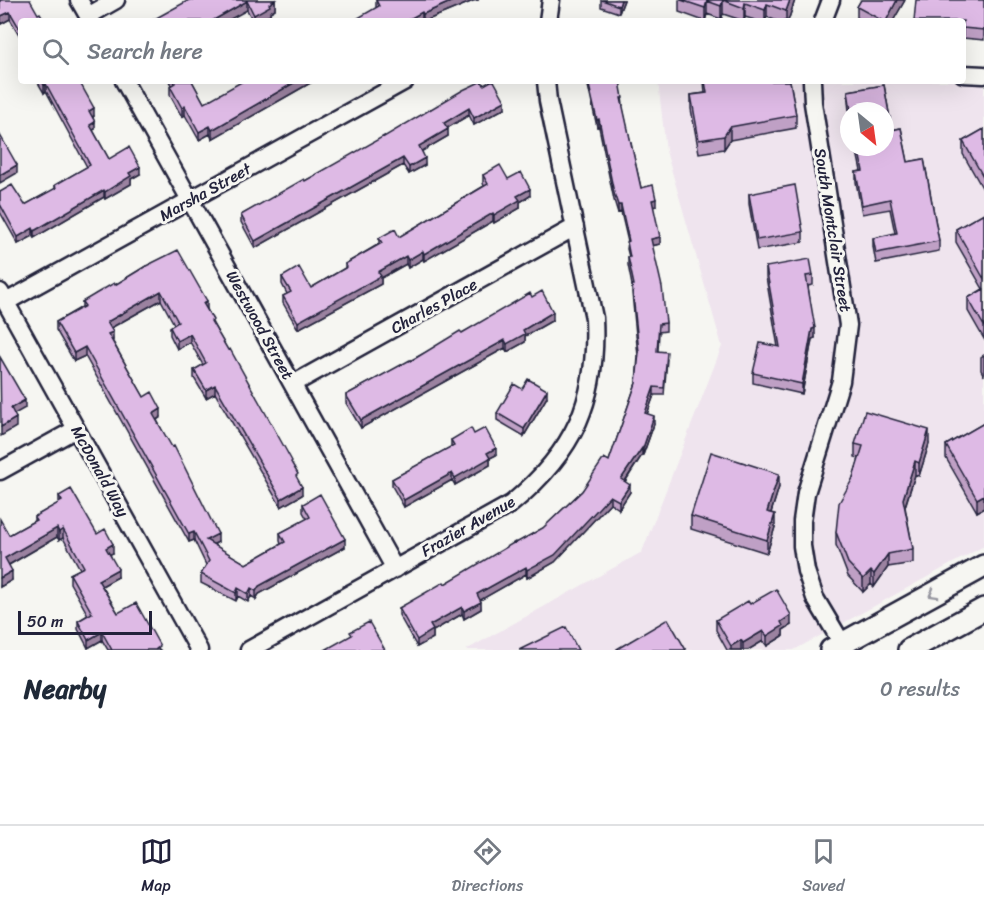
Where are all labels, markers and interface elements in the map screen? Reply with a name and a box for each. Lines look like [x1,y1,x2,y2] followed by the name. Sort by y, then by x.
[18,18,966,84] search box
[87,32,203,71] text: Search here
[39,35,72,68] icon: search
[840,102,894,156] north arrow
[806,146,860,314] street label: South Montclair Street
[154,154,257,229] street label: Marsha Street
[218,265,302,385] street label: Westwood Street
[385,270,483,342] street label: Charles Place
[63,420,138,523] street label: McDonald Way
[415,487,521,565] street label: Frazier Avenue
[929,587,939,598] one-way arrow
[27,607,63,636] text: 50 m
[18,608,152,636] scale bar
[24,666,106,712] text: Nearby
[880,672,960,707] text: 0 results
[140,835,173,900] tab: Map
[452,835,523,900] tab: Directions
[802,835,844,900] tab: Saved

